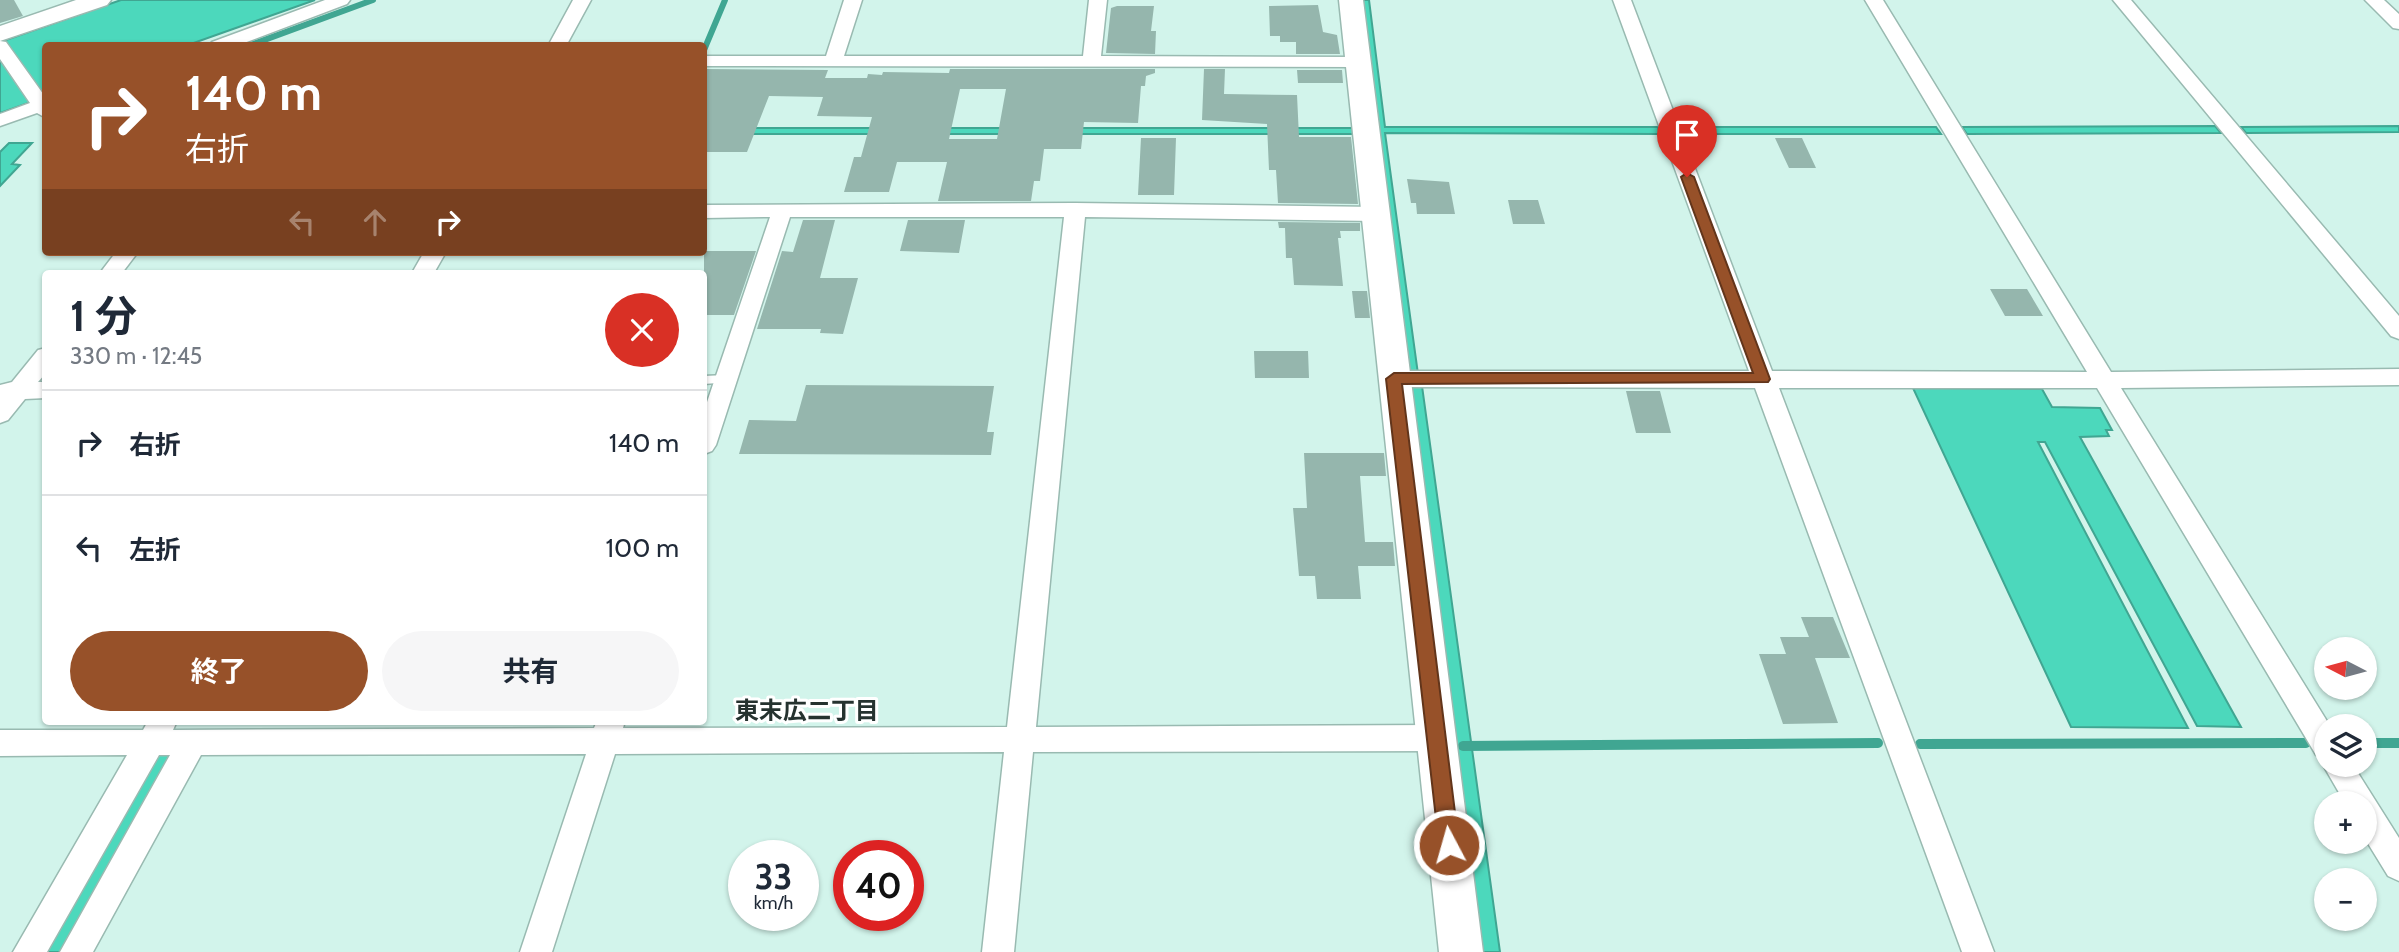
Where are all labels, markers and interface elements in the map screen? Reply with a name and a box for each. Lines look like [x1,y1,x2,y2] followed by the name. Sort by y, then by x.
[185,63,322,122] text: 140 m
[70,70,161,161] icon: right
[1657,105,1717,177] pin
[1668,116,1706,154] icon: arrive
[185,129,249,168] text: 右折
[283,203,321,241] icon: left
[356,203,394,241] icon: ahead
[429,203,467,241] icon: right
[70,290,137,342] text: 1 分
[605,293,679,367] button: close
[70,342,202,370] text: 330 m · 12:45
[70,424,108,462] icon: right
[609,427,679,459] text: 140 m
[129,429,181,461] text: 右折
[70,529,108,567] icon: left
[606,532,679,564] text: 100 m
[129,534,181,566] text: 左折
[70,631,368,711] button: 終了
[382,631,679,711] button: 共有
[2314,637,2376,700] north arrow
[2314,637,2377,931] map controls
[735,696,879,725] district label: 東末広二丁目
[2314,714,2377,777] button: layers
[2314,791,2377,854] button: +
[1412,808,1486,882] position arrow
[833,840,924,931] speed limit sign: 40
[755,855,792,898] text: 33
[2314,868,2377,931] button: −
[754,892,793,914] text: km/h

